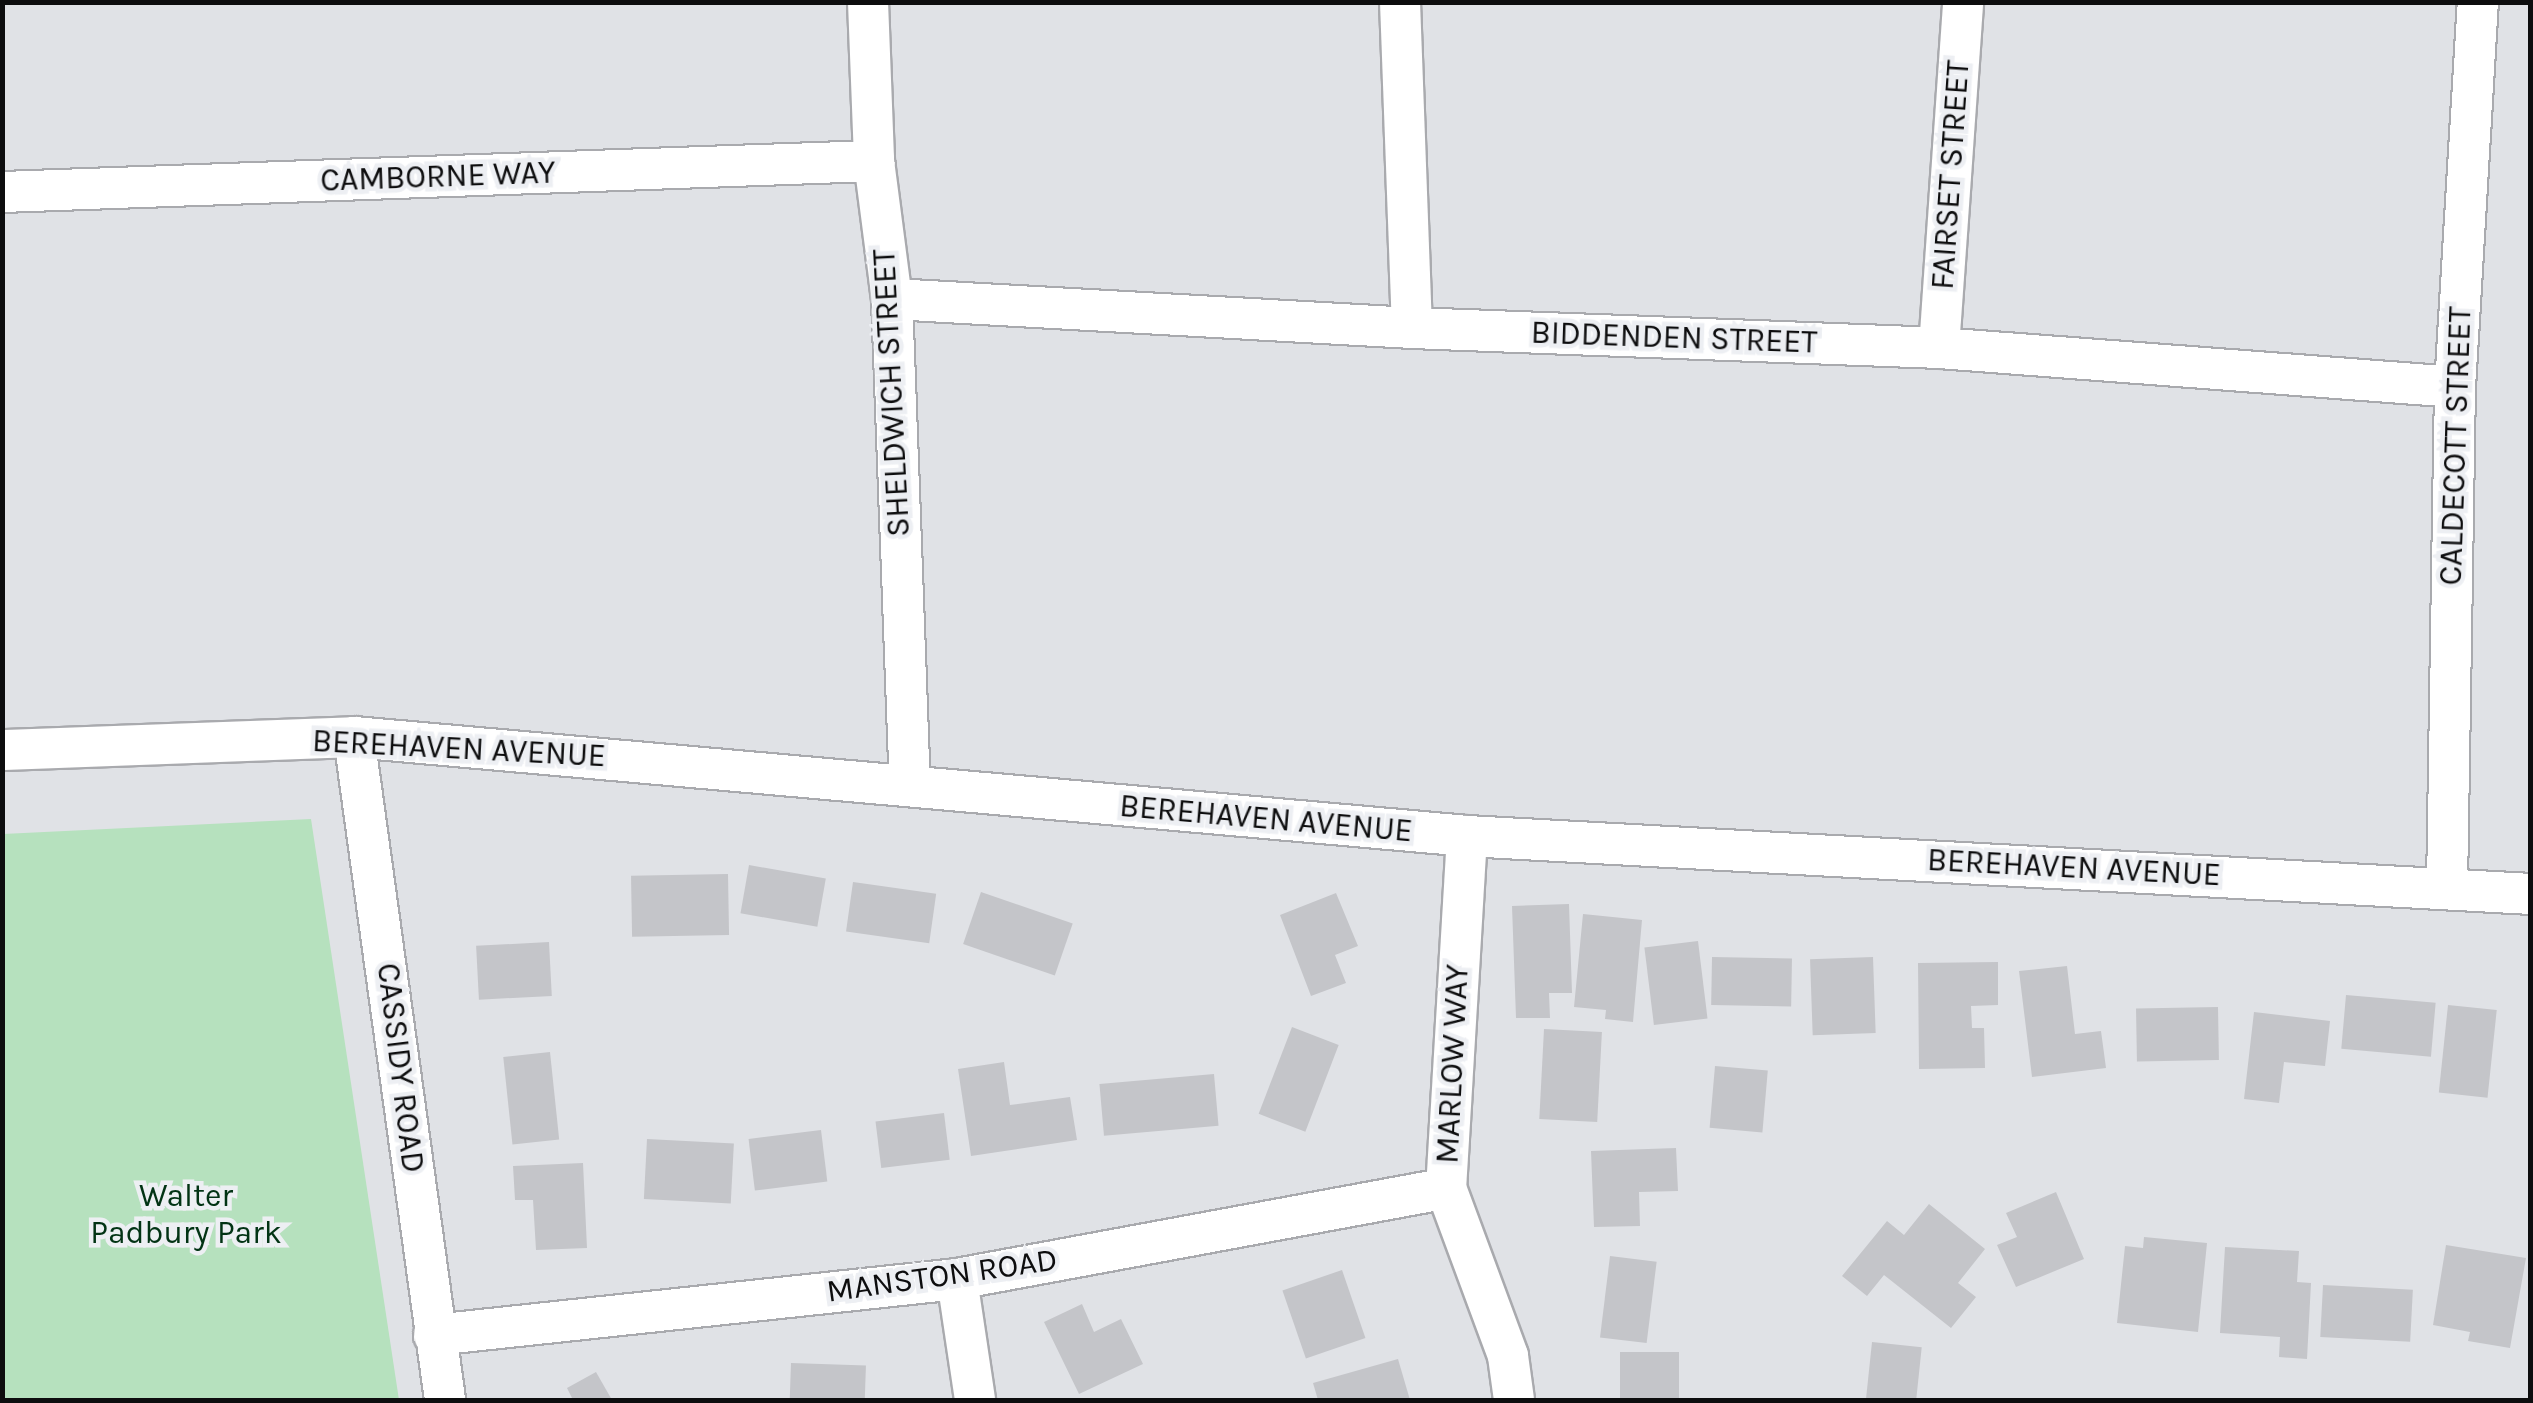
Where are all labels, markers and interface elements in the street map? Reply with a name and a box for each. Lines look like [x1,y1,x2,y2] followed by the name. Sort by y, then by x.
[1924,59,1978,291] street label: FAIRSET STREET
[320,154,556,200] street label: CAMBORNE WAY
[865,248,919,538] street label: SHELDWICH STREET
[2432,306,2480,586] street label: CALDECOTT STREET
[1530,314,1818,362] street label: BIDDENDEN STREET
[311,722,607,776] street label: BEREHAVEN AVENUE
[1118,787,1414,851] street label: BEREHAVEN AVENUE
[1926,841,2222,895] street label: BEREHAVEN AVENUE
[368,961,432,1175] street label: CASSIDY ROAD
[1429,963,1477,1165] street label: MARLOW WAY
[90,1178,282,1253] park label: Walter Padbury Park
[824,1241,1060,1311] street label: MANSTON ROAD

